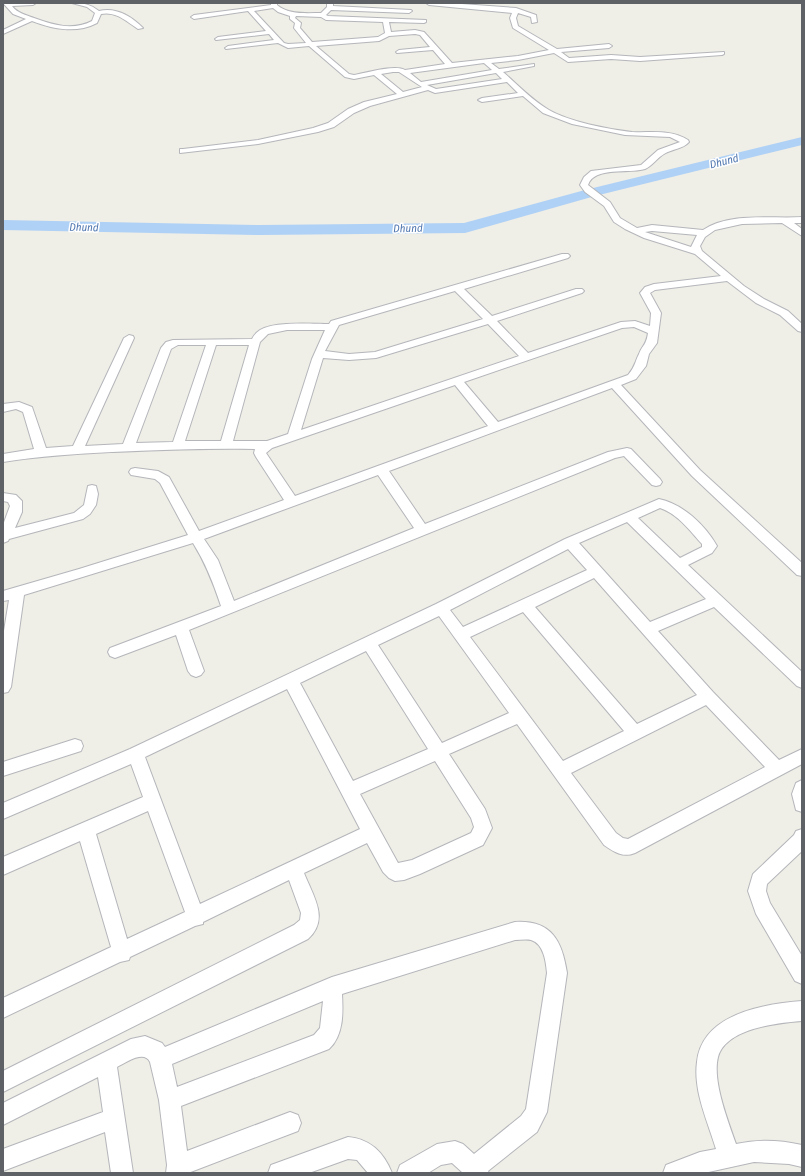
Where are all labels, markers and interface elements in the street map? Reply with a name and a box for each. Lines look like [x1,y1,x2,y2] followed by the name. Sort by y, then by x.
[708,152,740,171] water label: Dhund
[69,221,99,234] water label: Dhund
[393,222,423,235] water label: Dhund

